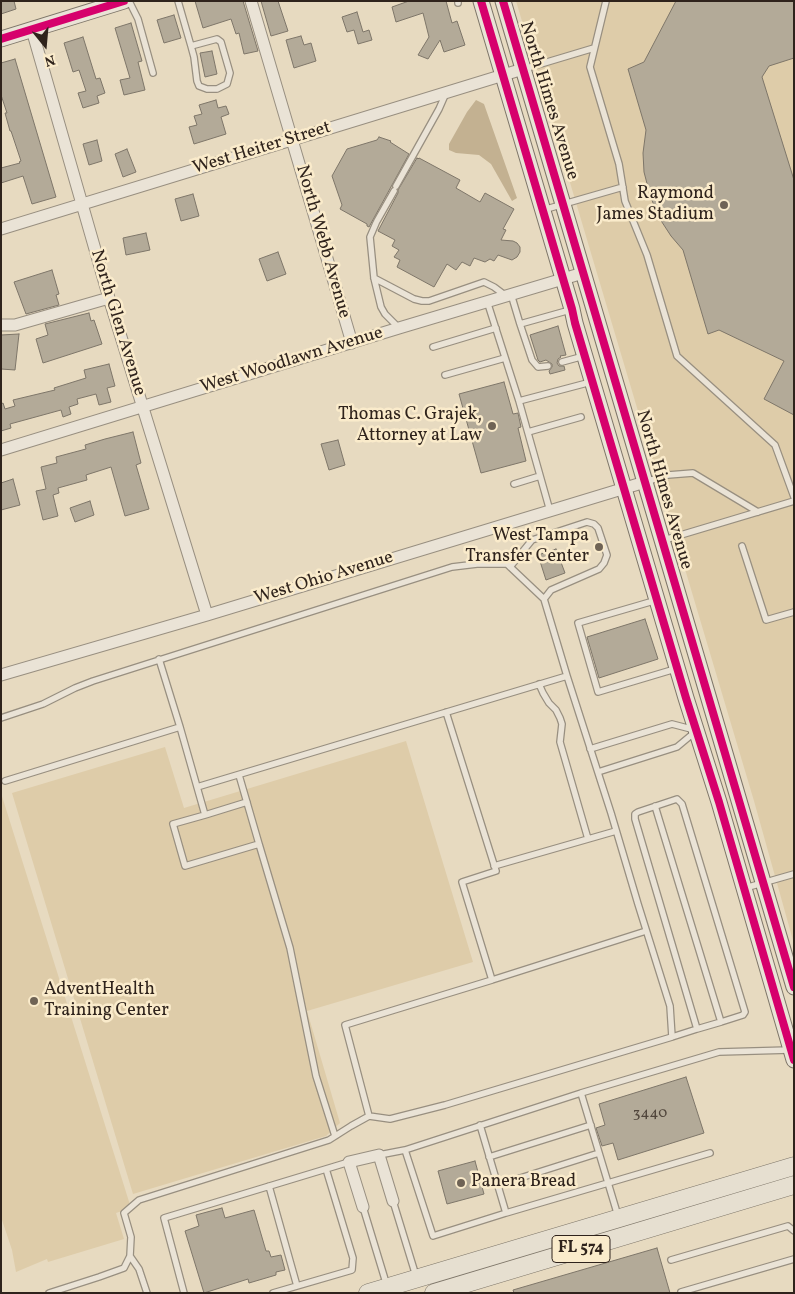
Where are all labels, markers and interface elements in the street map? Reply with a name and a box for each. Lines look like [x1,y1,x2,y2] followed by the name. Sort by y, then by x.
[514,19,582,183] street label: North Himes Avenue
[20,20,70,70] north arrow
[42,49,57,70] text: N
[190,118,334,180] street label: West Heiter Street
[290,163,354,321] street label: North Webb Avenue
[596,184,714,226] place label: Raymond James Stadium
[718,199,730,211] marker: Raymond James Stadium
[85,247,149,399] street label: North Glen Avenue
[198,323,386,399] street label: West Woodlawn Avenue
[338,405,482,448] place label: Thomas C. Grajek, Attorney at Law
[630,408,696,572] street label: North Himes Avenue
[486,420,498,432] marker: Thomas C. Grajek, Attorney at Law
[465,526,589,568] place label: West Tampa Transfer Center
[593,541,605,553] marker: West Tampa Transfer Center
[252,548,396,610] street label: West Ohio Avenue
[44,980,169,1022] place label: AdventHealth Training Center
[28,995,40,1007] marker: AdventHealth Training Center
[633,1105,667,1123] house number: 3440
[471,1172,576,1194] place label: Panera Bread
[455,1177,467,1189] marker: Panera Bread
[552,1236,610,1262] road number: FL 574

